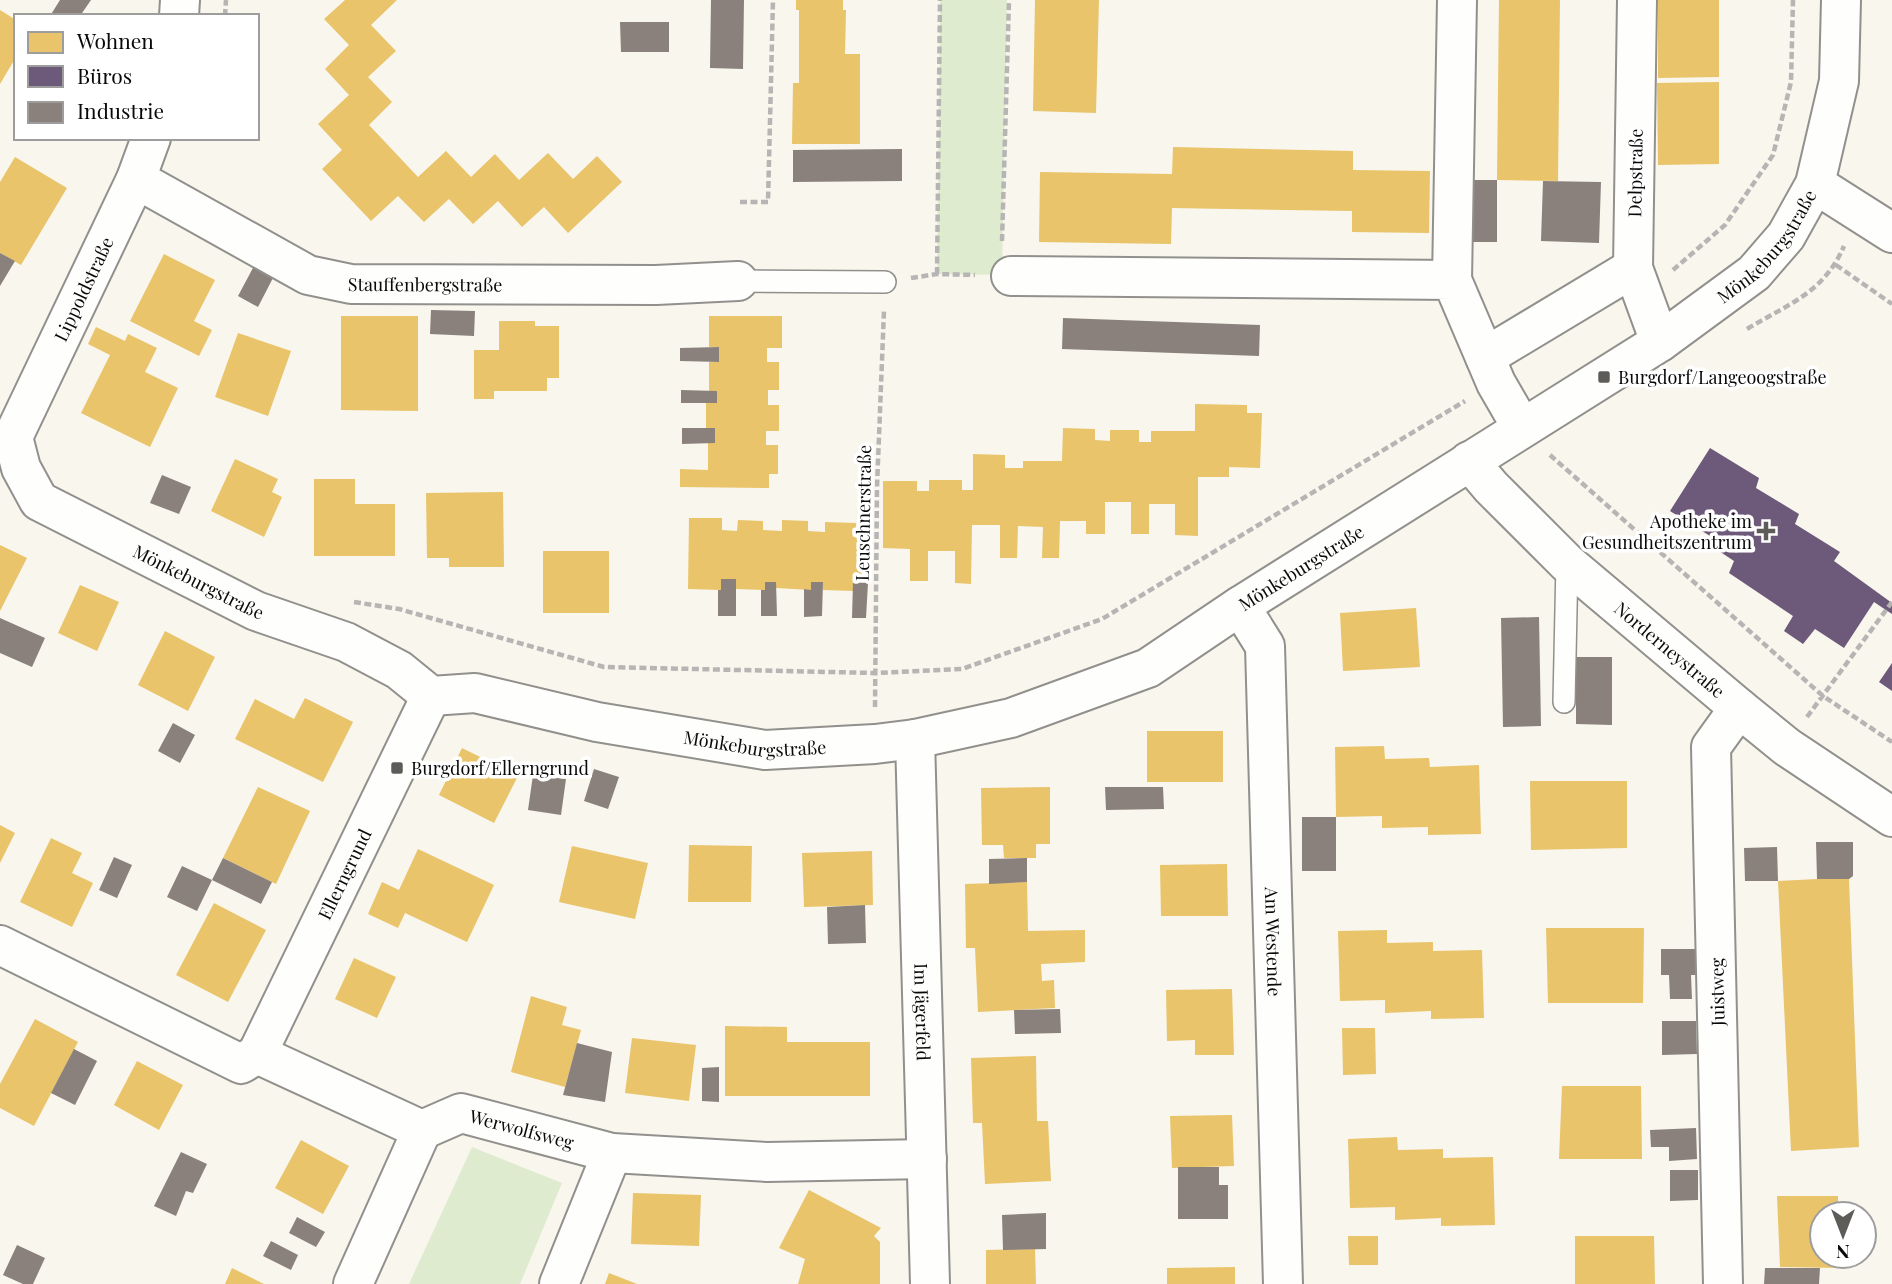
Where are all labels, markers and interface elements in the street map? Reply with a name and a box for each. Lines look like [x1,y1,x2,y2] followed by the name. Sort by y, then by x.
[14,14,259,140] legend
[76,26,154,54] text: Wohnen
[77,61,132,89] text: Büros
[77,96,164,124] text: Industrie
[1622,128,1648,218] street label: Delpstraße
[1712,185,1821,308] street label: Mönkeburgstraße
[48,233,119,345] street label: Lippoldstraße
[348,272,502,296] street label: Stauffenbergstraße
[1618,365,1827,389] place label: Burgdorf/Langeoogstraße
[1596,369,1612,385] marker: Burgdorf/Langeoogstraße
[850,445,876,581] street label: Leuschnerstraße
[1582,509,1752,554] place label: Apotheke im Gesundheitszentrum
[1234,519,1368,616] street label: Mönkeburgstraße
[1758,523,1774,539] marker: Apotheke im Gesundheitszentrum
[129,539,267,625] street label: Mönkeburgstraße
[1610,596,1730,703] street label: Norderneystraße
[682,725,827,762] street label: Mönkeburgstraße
[411,756,589,780] place label: Burgdorf/Ellerngrund
[389,760,405,776] marker: Burgdorf/Ellerngrund
[312,824,377,923] street label: Ellerngrund
[1260,886,1287,997] street label: Am Westende
[1704,957,1730,1027] street label: Juistweg
[909,963,936,1062] street label: Im Jägerfeld
[466,1104,577,1155] street label: Werwolfsweg
[1808,1200,1878,1270] north arrow
[1836,1240,1850,1266] text: N

